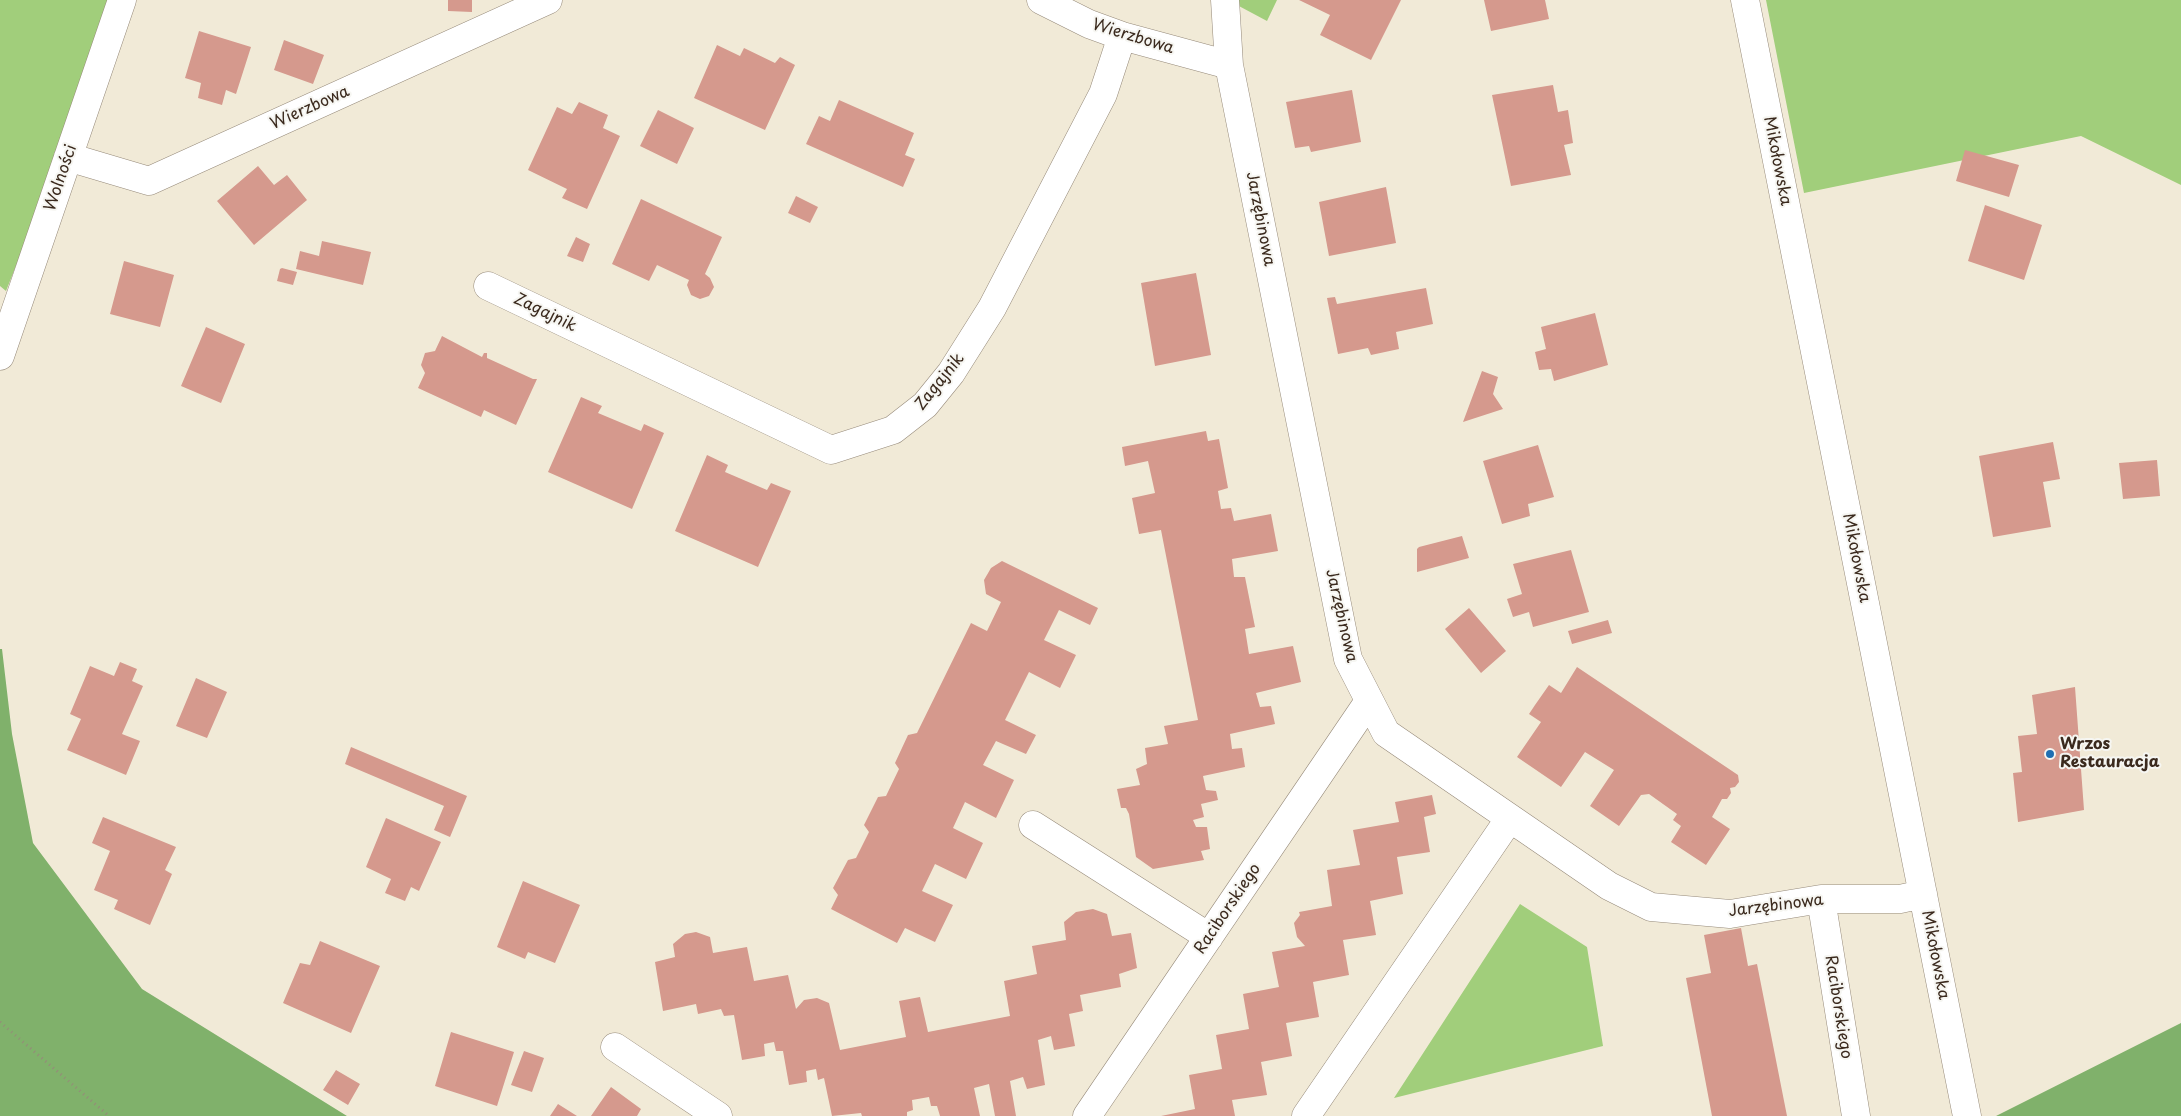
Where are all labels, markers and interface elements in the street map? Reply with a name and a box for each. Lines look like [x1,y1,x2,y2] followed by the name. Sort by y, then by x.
[1090,15,1176,59] street label: Wierzbowa
[268,82,352,134] street label: Wierzbowa
[1759,115,1795,207] street label: Mikołowska
[41,142,81,214] street label: Wolności
[1241,170,1279,268] street label: Jarzębinowa
[510,290,580,336] street label: Zagajnik
[911,350,969,414] street label: Zagajnik
[1838,512,1874,604] street label: Mikołowska
[1321,567,1361,665] street label: Jarzębinowa
[2060,735,2160,773] place label: Wrzos Restauracja
[2044,748,2056,760] marker: Wrzos Restauracja
[1191,860,1265,958] street label: Raciborskiego
[1727,891,1825,921] street label: Jarzębinowa
[1917,909,1953,1001] street label: Mikołowska
[1820,954,1856,1060] street label: Raciborskiego

